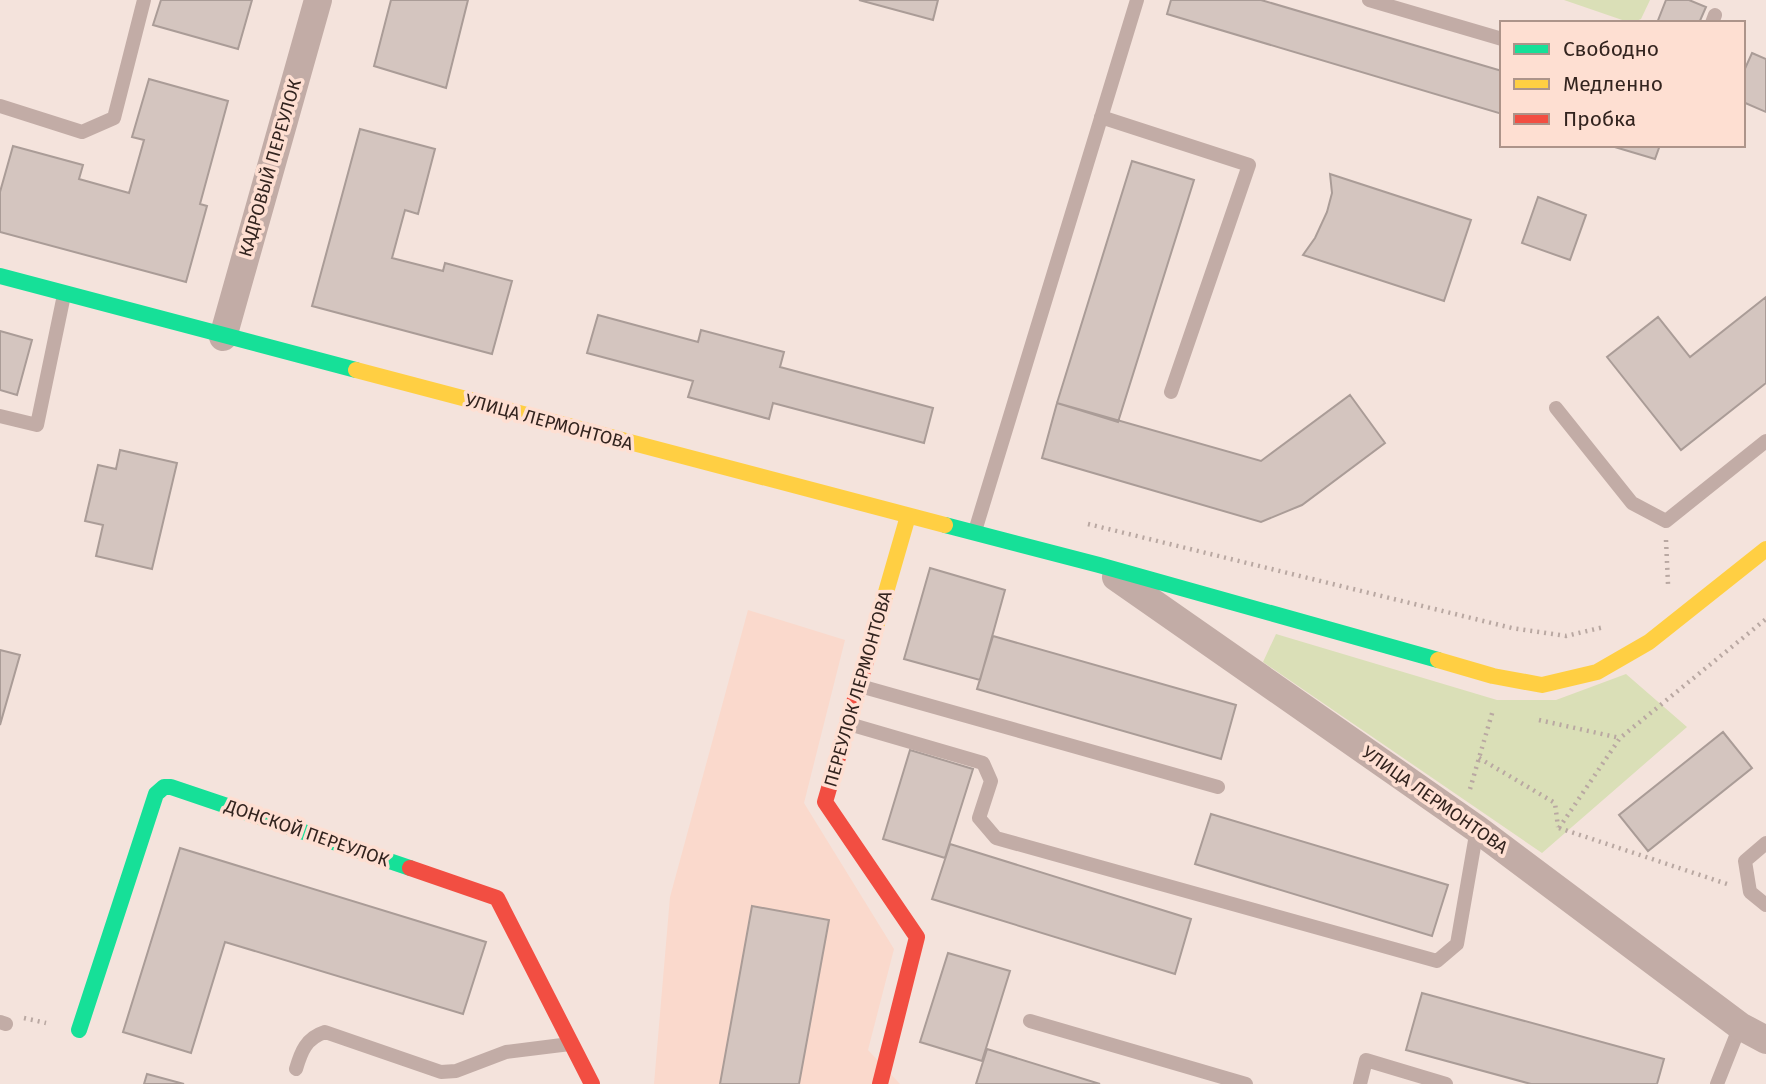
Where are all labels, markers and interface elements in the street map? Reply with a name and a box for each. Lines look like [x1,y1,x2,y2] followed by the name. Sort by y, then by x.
[1500,21,1745,147] legend
[1563,36,1659,62] text: Свободно
[1563,71,1663,97] text: Медленно
[234,76,306,259] street label: КАДРОВЫЙ ПЕРЕУЛОК
[1563,106,1636,132] text: Пробка
[463,389,636,455] street label: УЛИЦА ЛЕРМОНТОВА
[819,588,897,790] street label: ПЕРЕУЛОК ЛЕРМОНТОВА
[1358,741,1513,859] street label: УЛИЦА ЛЕРМОНТОВА
[221,794,392,871] street label: ДОНСКОЙ ПЕРЕУЛОК

